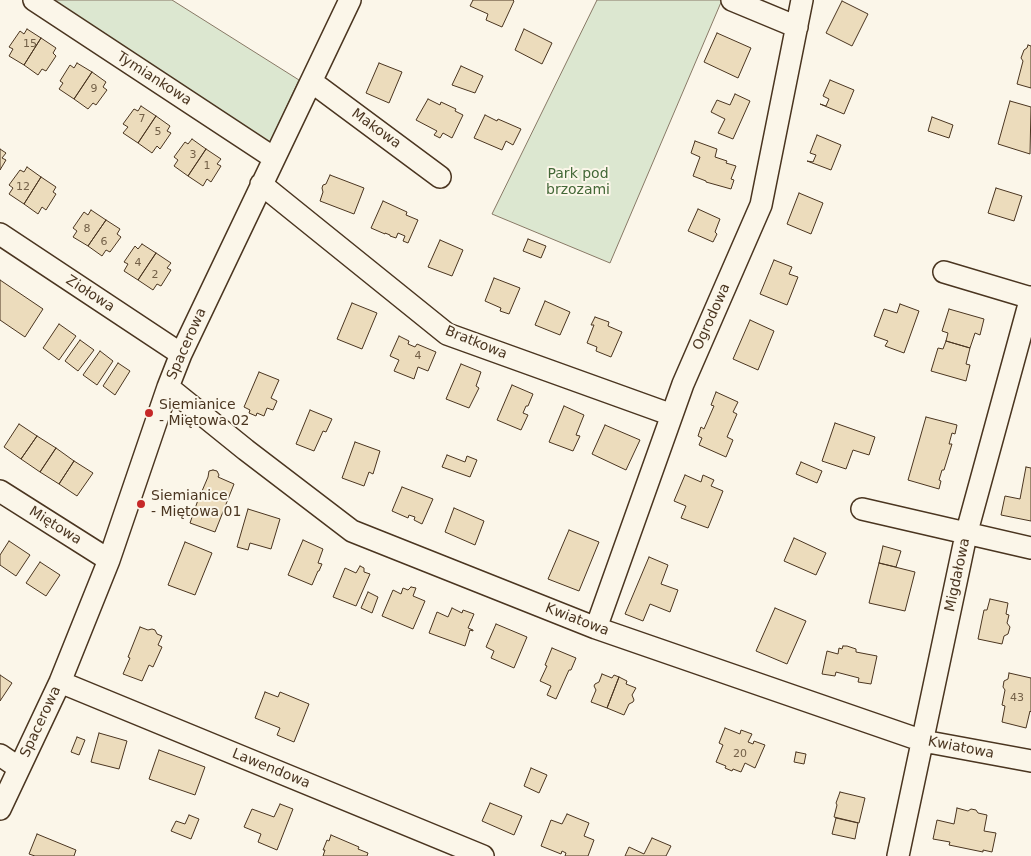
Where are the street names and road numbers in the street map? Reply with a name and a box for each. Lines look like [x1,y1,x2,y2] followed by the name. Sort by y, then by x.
[113,49,195,109] street label: Tymiankowa
[348,105,404,153] street label: Makowa
[63,272,117,316] street label: Ziołowa
[690,281,734,353] street label: Ogrodowa
[164,306,210,382] street label: Spacerowa
[442,323,510,363] street label: Bratkowa
[26,503,84,549] street label: Miętowa
[942,537,974,613] street label: Migdałowa
[543,600,611,640] street label: Kwiatowa
[17,684,65,760] street label: Spacerowa
[926,733,996,763] street label: Kwiatowa
[229,746,313,792] street label: Lawendowa

